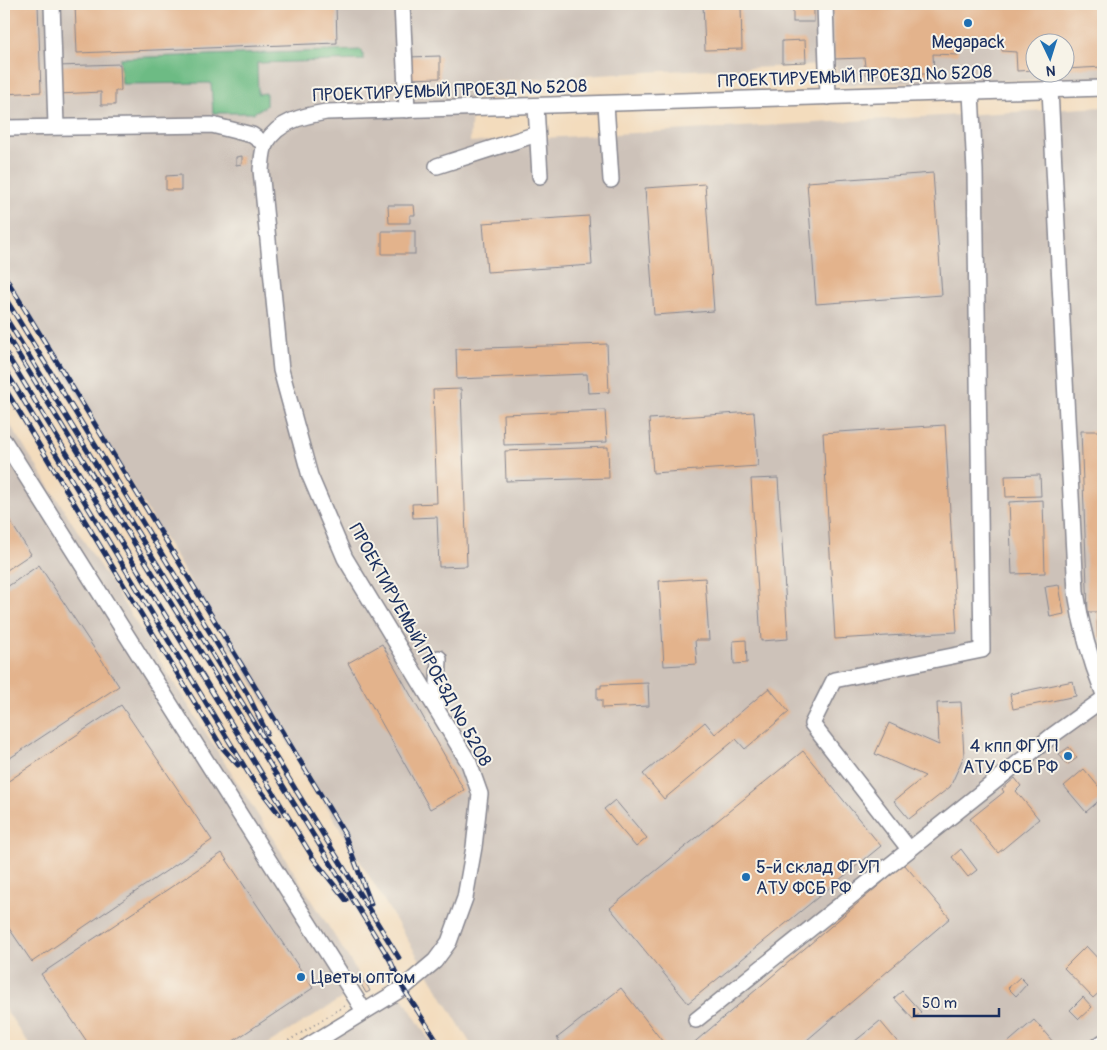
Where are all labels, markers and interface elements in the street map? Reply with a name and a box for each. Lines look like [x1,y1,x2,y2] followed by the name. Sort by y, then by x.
[962,17,974,29] marker: Megapack
[932,31,1005,54] place label: Megapack
[1024,32,1074,82] north arrow
[717,61,993,93] street label: ПРОЕКТИРУЕМЫЙ ПРОЕЗД № 5208
[1046,62,1056,79] text: N
[312,75,588,107] street label: ПРОЕКТИРУЕМЫЙ ПРОЕЗД № 5208
[343,519,497,771] street label: ПРОЕКТИРУЕМЫЙ ПРОЕЗД № 5208
[963,735,1058,779] place label: 4 кпп ФГУП АТУ ФСБ РФ
[1062,750,1074,762] marker: 4 кпп ФГУП АТУ ФСБ РФ
[756,856,879,900] place label: 5-й склад ФГУП АТУ ФСБ РФ
[740,871,752,883] marker: 5-й склад ФГУП АТУ ФСБ РФ
[311,966,415,989] place label: Цветы оптом
[295,971,307,983] marker: Цветы оптом
[914,985,1000,1017] scale bar
[922,994,957,1013] text: 50 m

